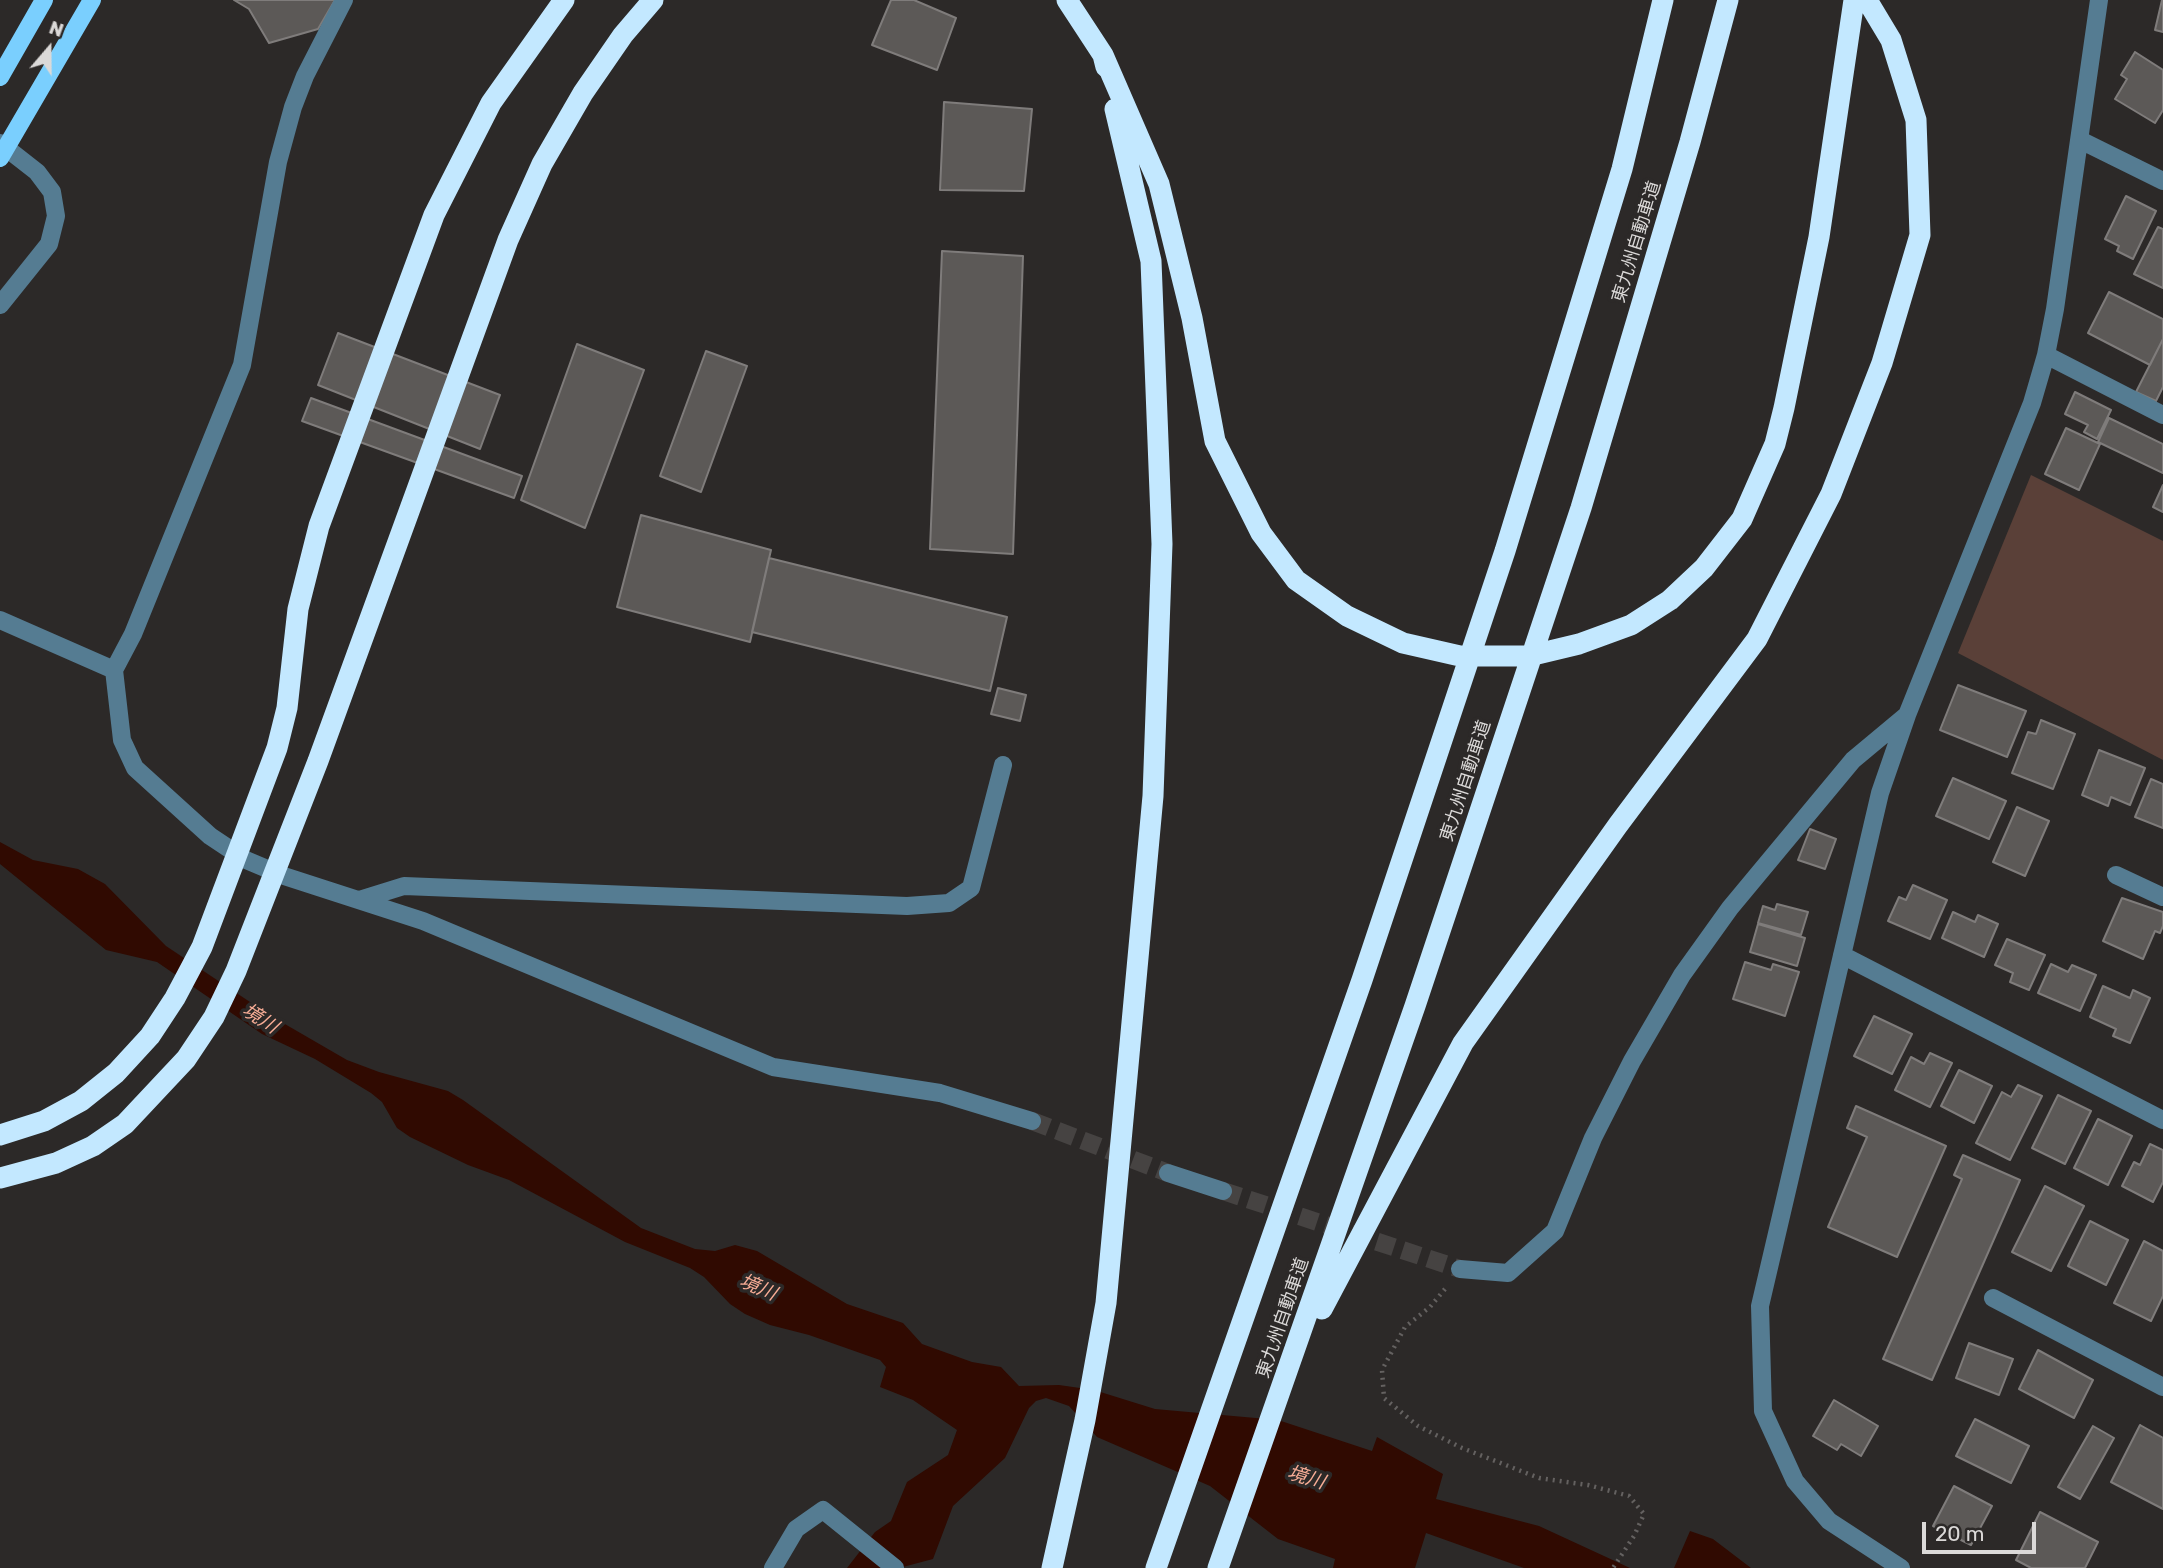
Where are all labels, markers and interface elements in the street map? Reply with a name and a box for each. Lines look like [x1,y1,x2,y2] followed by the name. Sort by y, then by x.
[14,14,84,84] north arrow
[46,16,67,42] text: N
[1608,179,1666,305] street label: 東九州自動車道
[1436,718,1496,844] street label: 東九州自動車道
[238,999,282,1039] water label: 境川
[1252,1255,1314,1381] street label: 東九州自動車道
[736,1270,780,1306] water label: 境川
[1284,1462,1328,1494] water label: 境川
[1925,1508,2039,1552] scale bar
[1935,1521,1984,1546] text: 20 m

